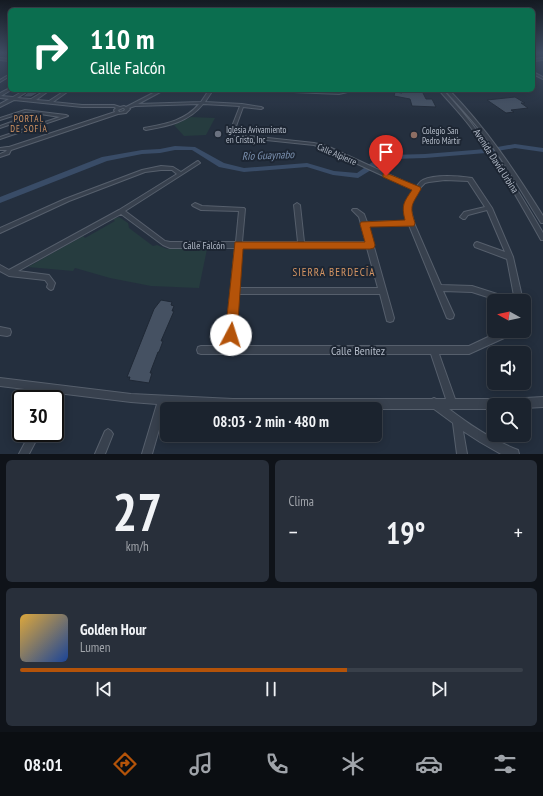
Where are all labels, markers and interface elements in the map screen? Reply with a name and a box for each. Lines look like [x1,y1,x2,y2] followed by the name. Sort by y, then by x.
[90,20,154,57] text: 110 m
[24,24,76,76] icon: right
[90,56,165,79] text: Calle Falcón
[10,113,48,134] district label: PORTAL DE SOFÍA
[226,124,286,145] place label: Iglesia Avivamiento en Cristo, Inc
[422,125,461,146] place label: Colegio San Pedro Mártir
[470,126,522,196] street label: Avenida David Urbina
[213,129,223,139] marker: Iglesia Avivamiento en Cristo, Inc
[409,130,419,140] marker: Colegio San Pedro Mártir
[369,135,403,176] pin
[316,141,359,167] street label: Calle Alpierre
[375,141,397,163] icon: arrive
[242,147,296,163] water label: Río Guaynabo
[183,239,225,252] street label: Calle Falcón
[293,265,375,279] district label: SIERRA BERDECÍA
[487,294,531,338] north arrow
[487,294,531,442] map controls
[210,314,252,356] position arrow
[331,343,385,358] street label: Calle Benítez
[487,346,531,390] button: sound
[12,390,64,442] speed limit sign: 30
[487,398,531,442] button: search
[213,412,329,431] text: 08:03 · 2 min · 480 m
[112,478,162,545] text: 27
[289,493,314,510] text: Clima
[386,513,426,552] text: 19°
[289,518,298,546] text: −
[514,518,523,546] text: +
[126,538,149,555] text: km/h
[80,620,147,639] text: Golden Hour
[80,639,110,656] text: Lumen
[93,678,115,700] icon: previous
[260,678,282,700] icon: pause
[428,678,450,700] icon: next
[111,750,139,778] icon: directions
[187,750,215,778] icon: music
[263,750,291,778] icon: phone
[339,750,367,778] icon: climate
[415,750,443,778] icon: car
[491,750,519,778] icon: filters
[24,753,63,776] text: 08:01

